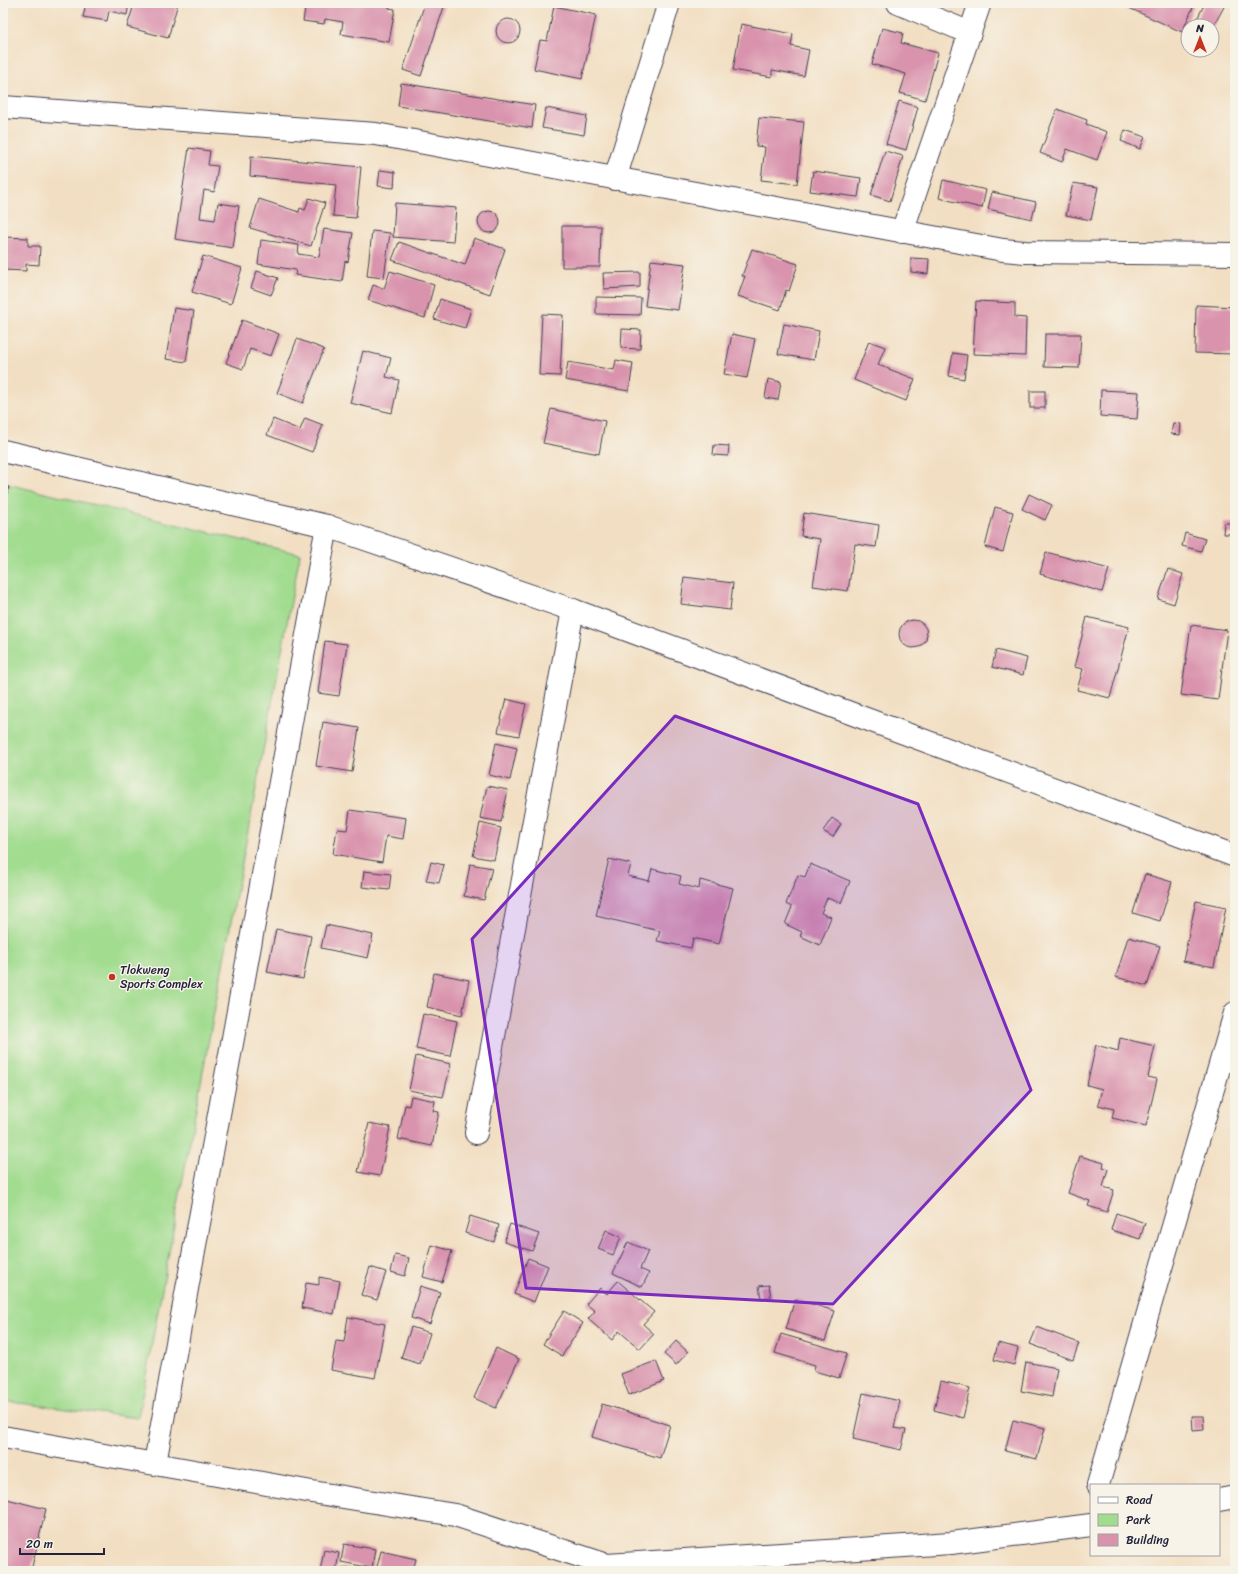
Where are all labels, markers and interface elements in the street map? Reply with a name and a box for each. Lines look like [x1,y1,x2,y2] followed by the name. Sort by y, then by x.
[1180,18,1220,58] north arrow
[1195,19,1204,38] text: N
[120,959,204,995] place label: Tlokweng Sports Complex
[107,972,117,982] marker: Tlokweng Sports Complex
[1090,1484,1220,1556] legend
[1126,1489,1153,1511] text: Road
[1126,1509,1151,1531] text: Park
[1126,1529,1169,1551] text: Building
[20,1530,104,1556] scale bar
[26,1533,53,1555] text: 20 m

